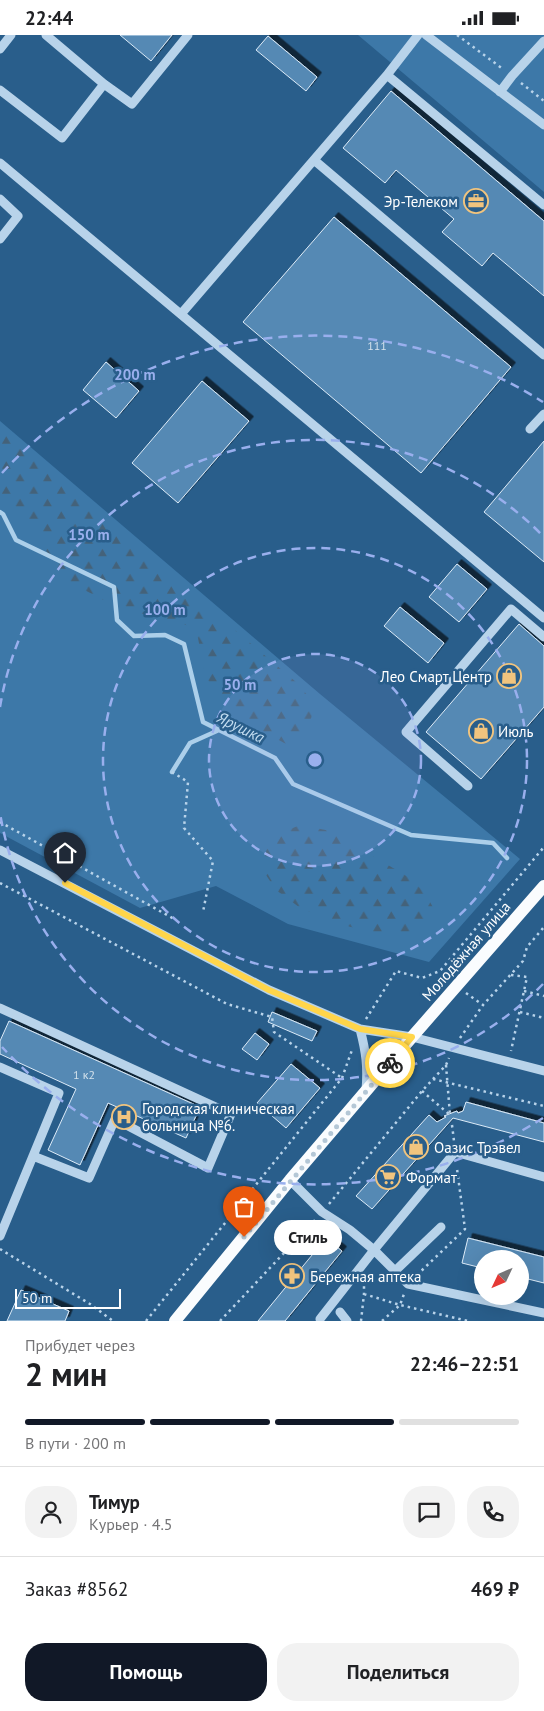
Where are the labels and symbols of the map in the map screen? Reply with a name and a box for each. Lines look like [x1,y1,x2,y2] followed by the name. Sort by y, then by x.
[463,188,489,214] office icon: Эр-Телеком
[384,192,458,211] place label: Эр-Телеком
[367,338,387,353] house number: 111
[114,365,156,384] text: 200 m
[68,525,110,544] text: 150 m
[144,600,186,619] text: 100 m
[496,663,522,689] shop icon: Лео Смарт Центр
[379,667,492,686] place label: Лео Смарт Центр
[224,675,256,694] text: 50 m
[213,707,268,747] water label: Ярушка
[468,718,494,744] shop icon: Июль
[498,722,533,741] place label: Июль
[306,751,324,769] centre of rings
[44,832,86,883] pin
[418,897,514,1005] street label: Молодёжная улица
[365,1038,415,1088] courier
[73,1067,95,1082] house number: 1 к2
[142,1099,295,1135] place label: Городская клиническая больница №6.
[111,1104,137,1130] hospital icon: Городская клиническая больница №6.
[403,1134,429,1160] shop icon: Оазис Трэвел
[434,1138,521,1157] place label: Оазис Трэвел
[375,1164,401,1190] supermarket icon: Формат
[406,1168,457,1187] place label: Формат
[223,1186,265,1237] pin
[274,1219,342,1255] callout: Стиль
[474,1250,529,1305] north arrow
[279,1263,305,1289] pharmacy icon: Бережная аптека
[310,1267,422,1286] place label: Бережная аптека
[15,1286,121,1309] scale bar

